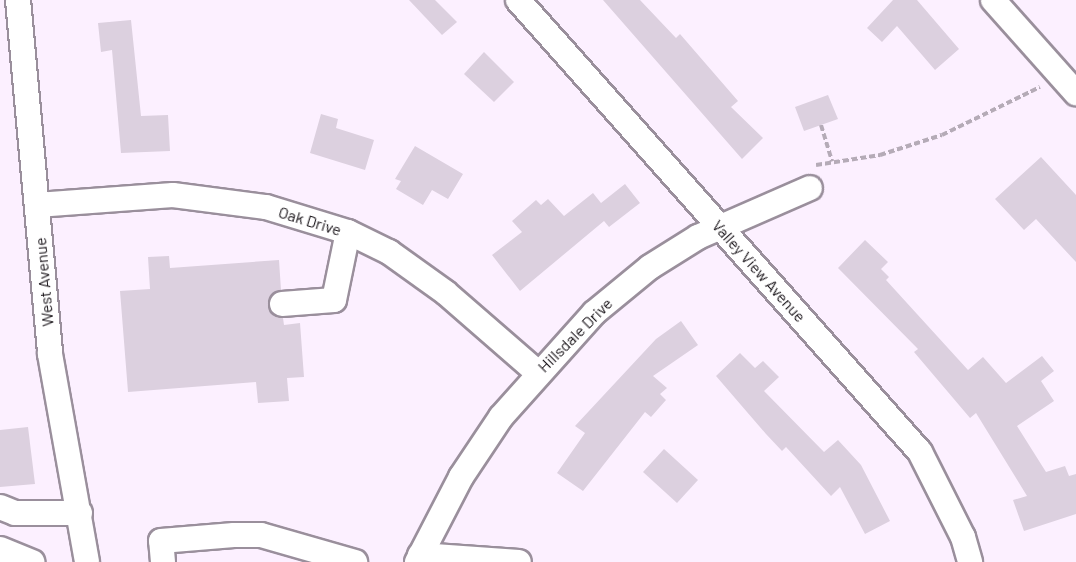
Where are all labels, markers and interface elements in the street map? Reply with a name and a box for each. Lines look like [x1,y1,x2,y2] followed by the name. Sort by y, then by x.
[276,202,344,240] street label: Oak Drive
[708,216,810,326] street label: Valley View Avenue
[31,237,57,327] street label: West Avenue
[534,294,616,376] street label: Hillsdale Drive

